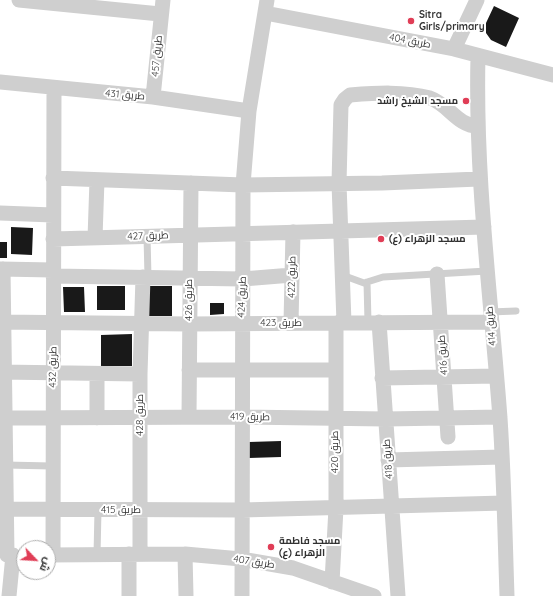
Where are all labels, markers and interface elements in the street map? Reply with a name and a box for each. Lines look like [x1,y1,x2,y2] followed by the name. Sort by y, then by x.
[419,9,485,32] place label: Sitra Girls/primary
[406,16,416,26] marker: Sitra Girls/primary
[388,31,432,51] street label: طريق 404
[149,35,165,77] street label: طريق 457
[105,87,145,103] street label: طريق 431
[377,95,458,107] place label: مسجد الشيخ راشد
[461,96,471,106] marker: مسجد الشيخ راشد
[127,229,169,243] street label: طريق 427
[389,233,466,245] place label: مسجد الزهراء (ع)
[376,234,386,244] marker: مسجد الزهراء (ع)
[286,256,298,298] street label: طريق 422
[235,276,249,318] street label: طريق 424
[183,279,195,321] street label: طريق 426
[483,306,499,346] street label: طريق 414
[260,317,302,329] street label: طريق 423
[436,335,450,375] street label: طريق 416
[47,346,59,388] street label: طريق 432
[134,394,146,436] street label: طريق 428
[230,411,270,423] street label: طريق 419
[329,431,341,473] street label: طريق 420
[381,439,395,479] street label: طريق 418
[101,504,141,516] street label: طريق 415
[279,535,340,558] place label: مسجد فاطمة الزهراء (ع)
[16,540,56,580] north arrow
[266,542,276,552] marker: مسجد فاطمة الزهراء (ع)
[233,553,275,571] street label: طريق 407
[37,555,55,574] text: ش

